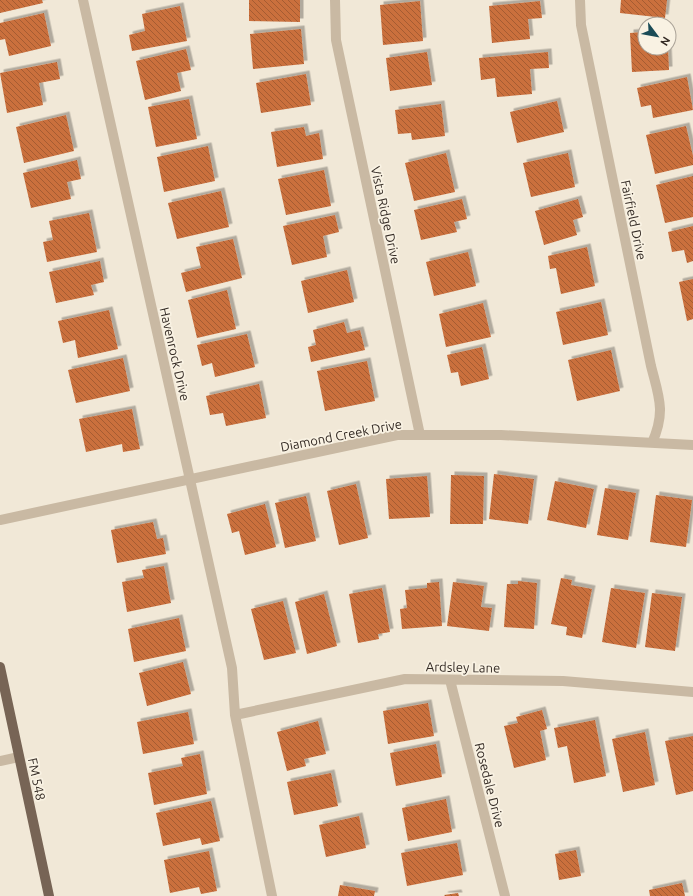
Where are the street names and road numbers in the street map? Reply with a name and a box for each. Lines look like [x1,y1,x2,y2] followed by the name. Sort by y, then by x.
[369,165,403,265] street label: Vista Ridge Drive
[619,179,649,261] street label: Fairfield Drive
[157,306,193,402] street label: Havenrock Drive
[279,416,403,454] street label: Diamond Creek Drive
[426,659,500,675] street label: Ardsley Lane
[473,741,507,829] street label: Rosedale Drive
[26,756,48,802] street label: FM 548

